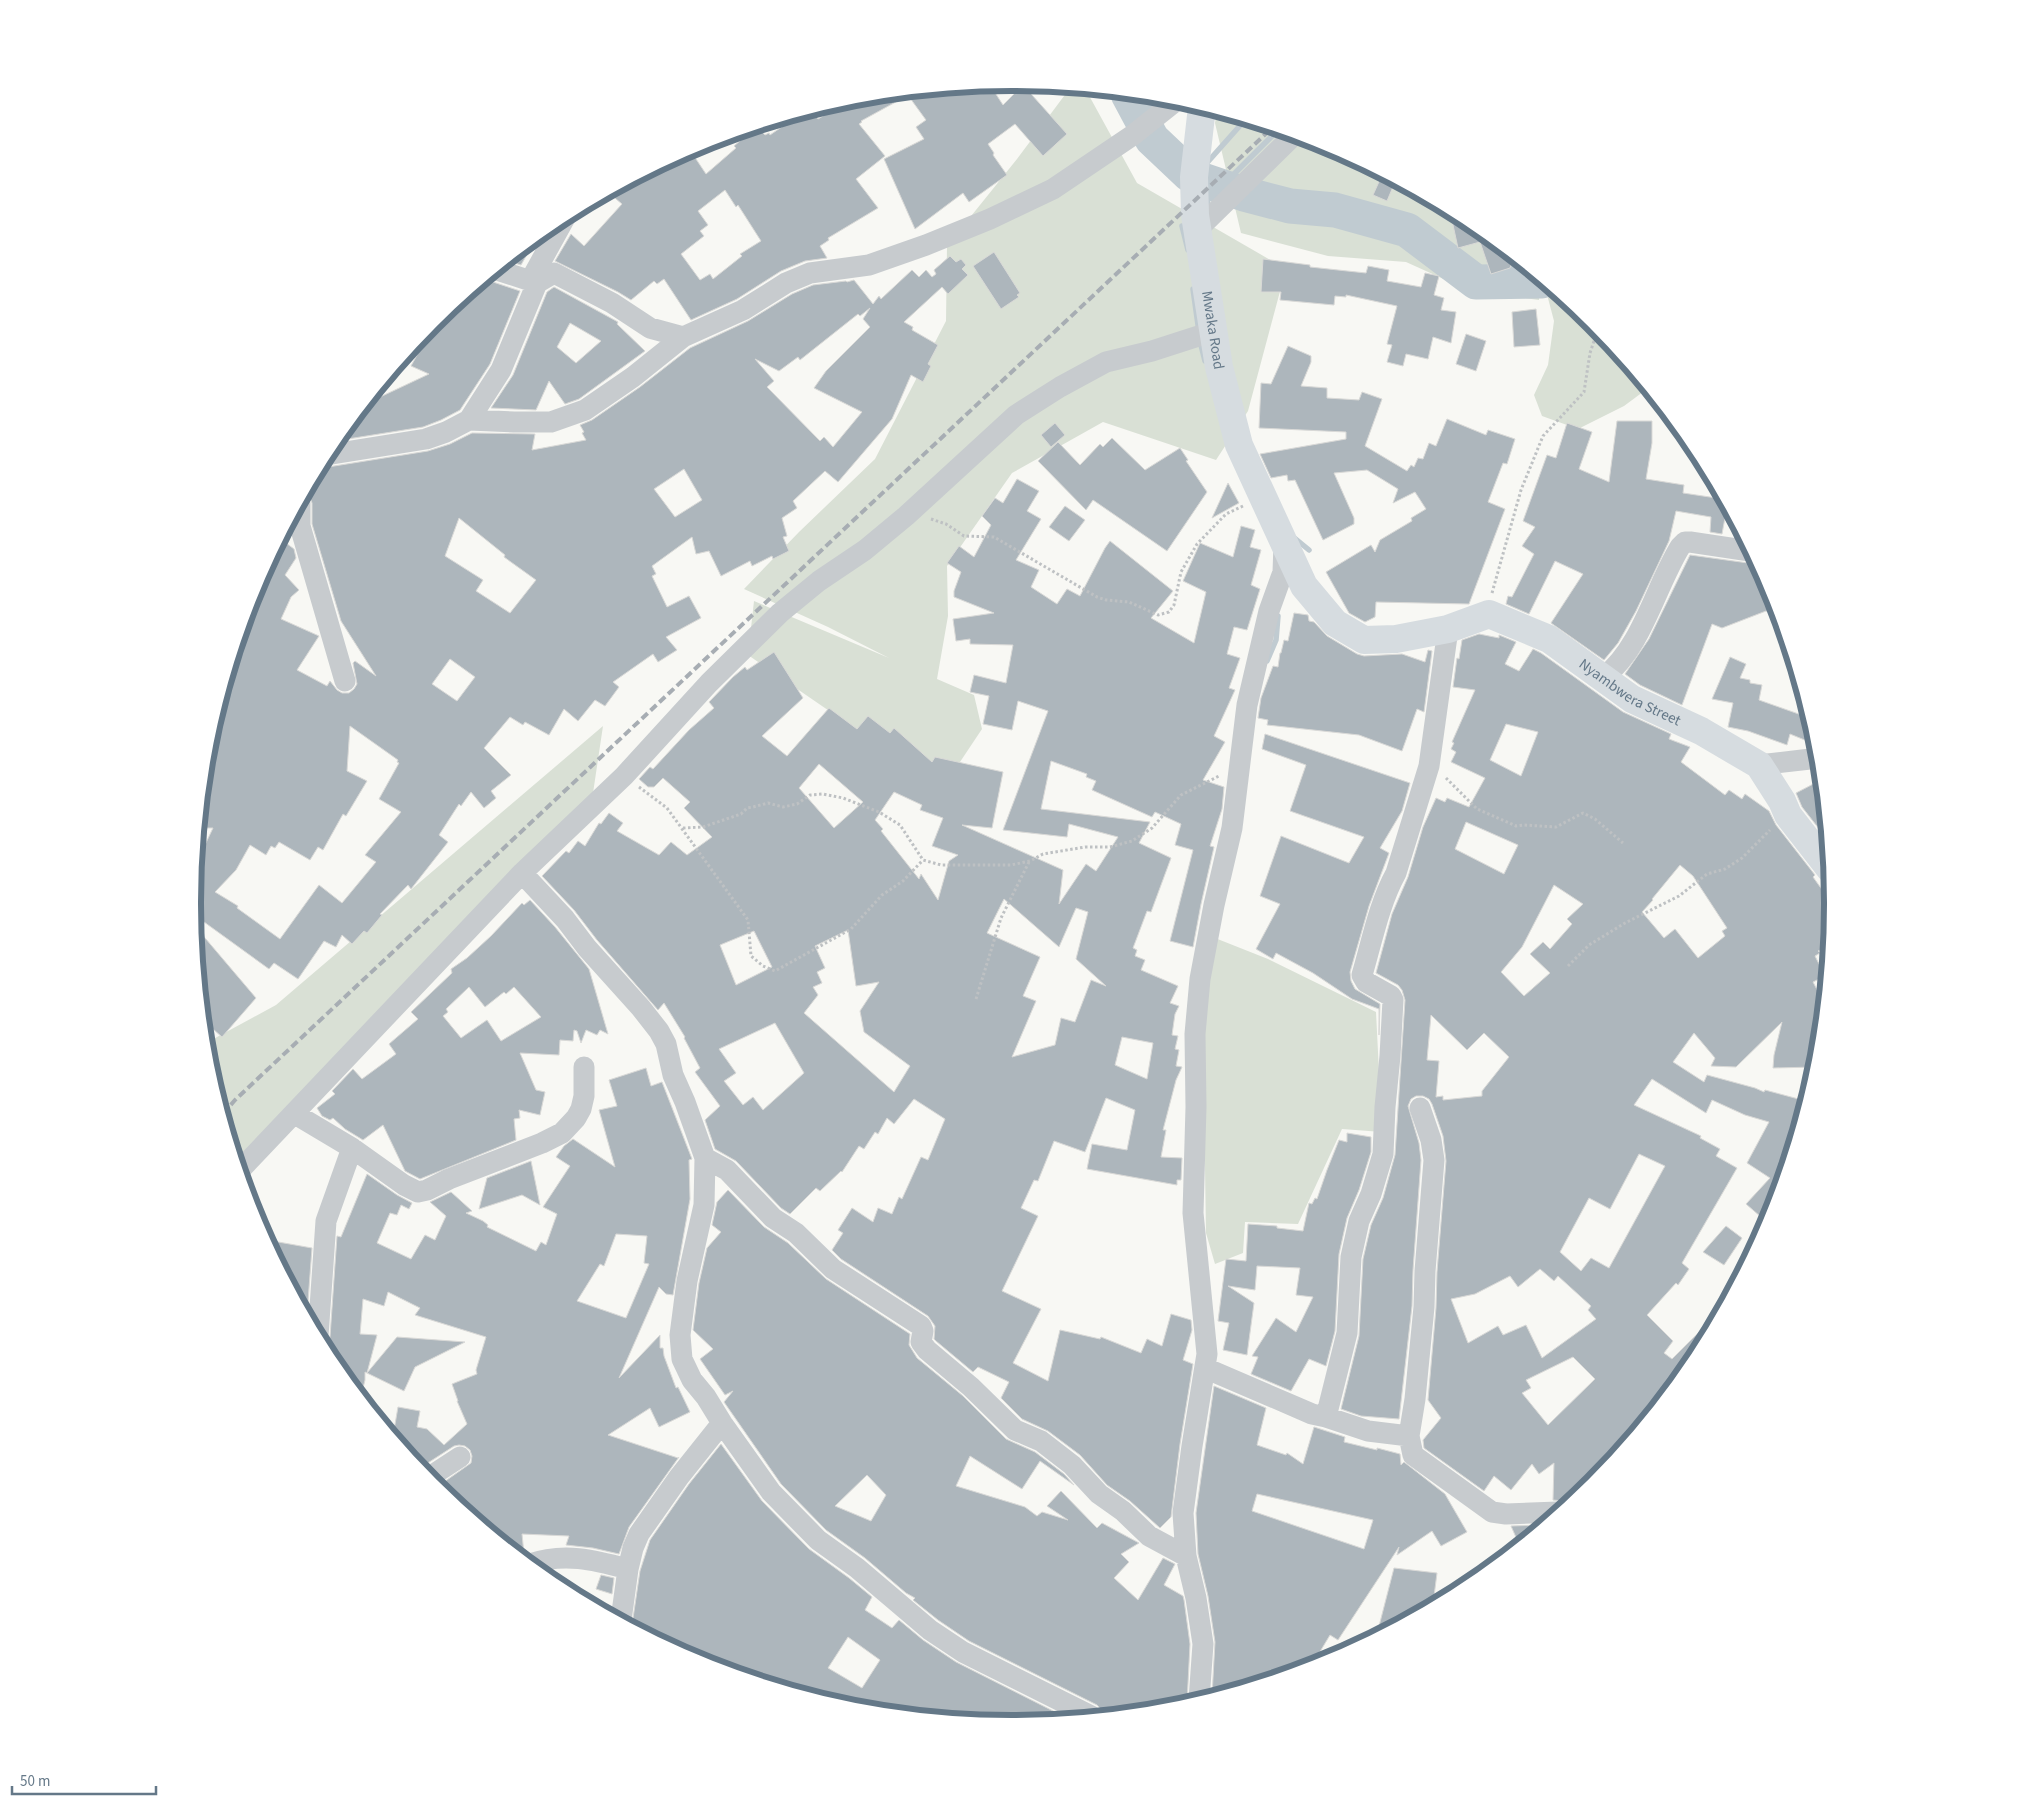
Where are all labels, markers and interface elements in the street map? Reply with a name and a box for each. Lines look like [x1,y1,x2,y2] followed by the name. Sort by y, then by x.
[1196,289,1229,371] street label: Mwaka Road
[1574,654,1684,731] street label: Nyambwera Street
[12,1764,156,1796] scale bar
[20,1771,50,1792] text: 50 m

